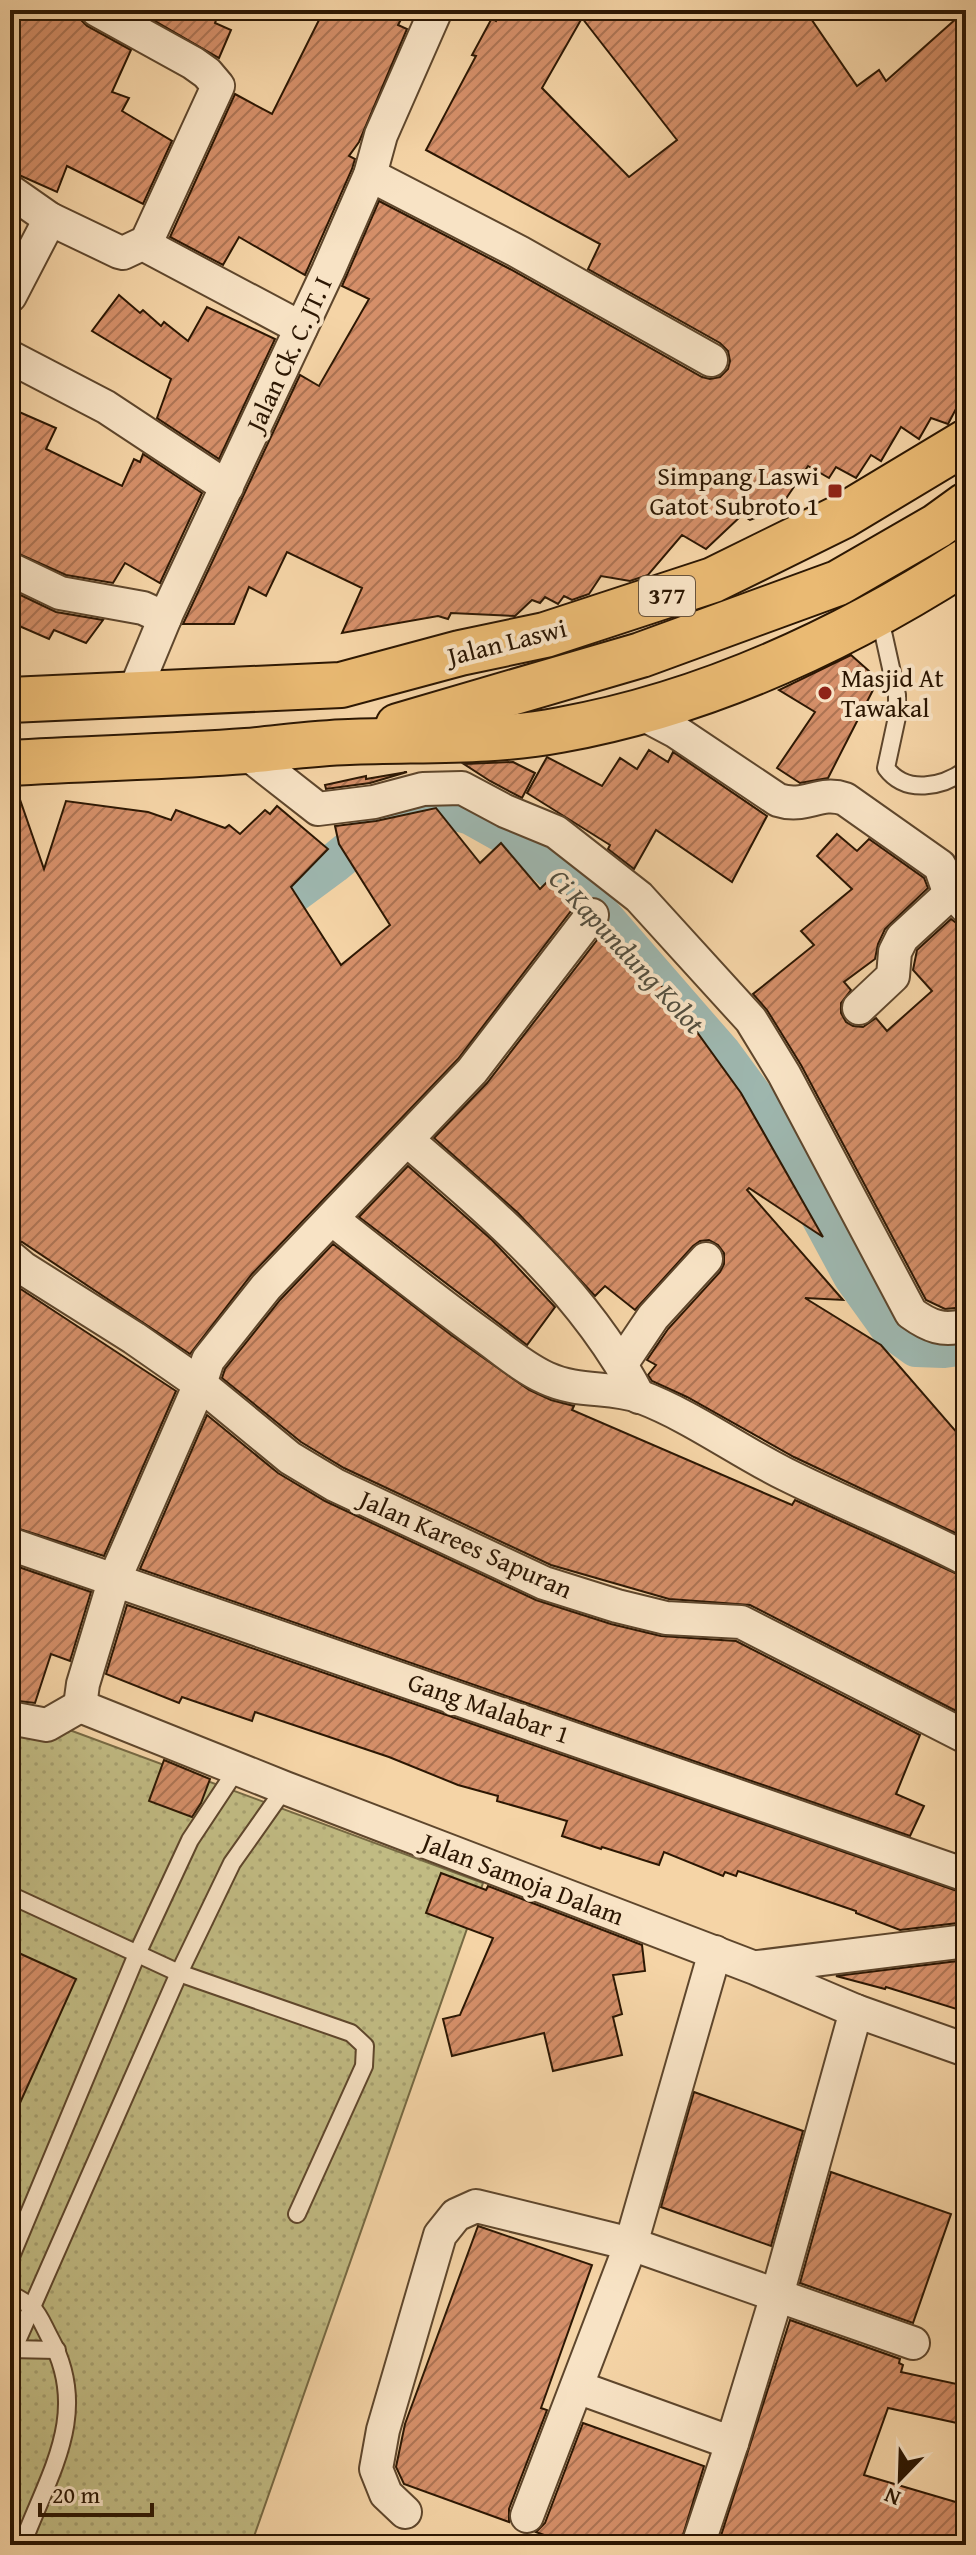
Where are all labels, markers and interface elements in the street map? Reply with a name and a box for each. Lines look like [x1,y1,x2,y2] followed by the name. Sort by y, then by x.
[234,270,342,440] street label: Jalan Ck. C. JT. I
[650,456,819,525] place label: Simpang Laswi Gatot Subroto 1
[826,482,844,500] marker: Simpang Laswi Gatot Subroto 1
[639,576,695,616] road number: 377
[440,608,571,676] street label: Jalan Laswi
[841,658,944,727] place label: Masjid At Tawakal
[816,684,834,702] marker: Masjid At Tawakal
[540,859,716,1043] water label: Ci Kapundung Kolot
[351,1478,579,1608] street label: Jalan Karees Sapuran
[403,1662,575,1753] street label: Gang Malabar 1
[414,1821,630,1935] street label: Jalan Samoja Dalam
[860,2439,940,2519] north arrow
[40,2467,152,2517] scale bar
[52,2477,100,2512] text: 20 m
[879,2480,905,2515] text: N

